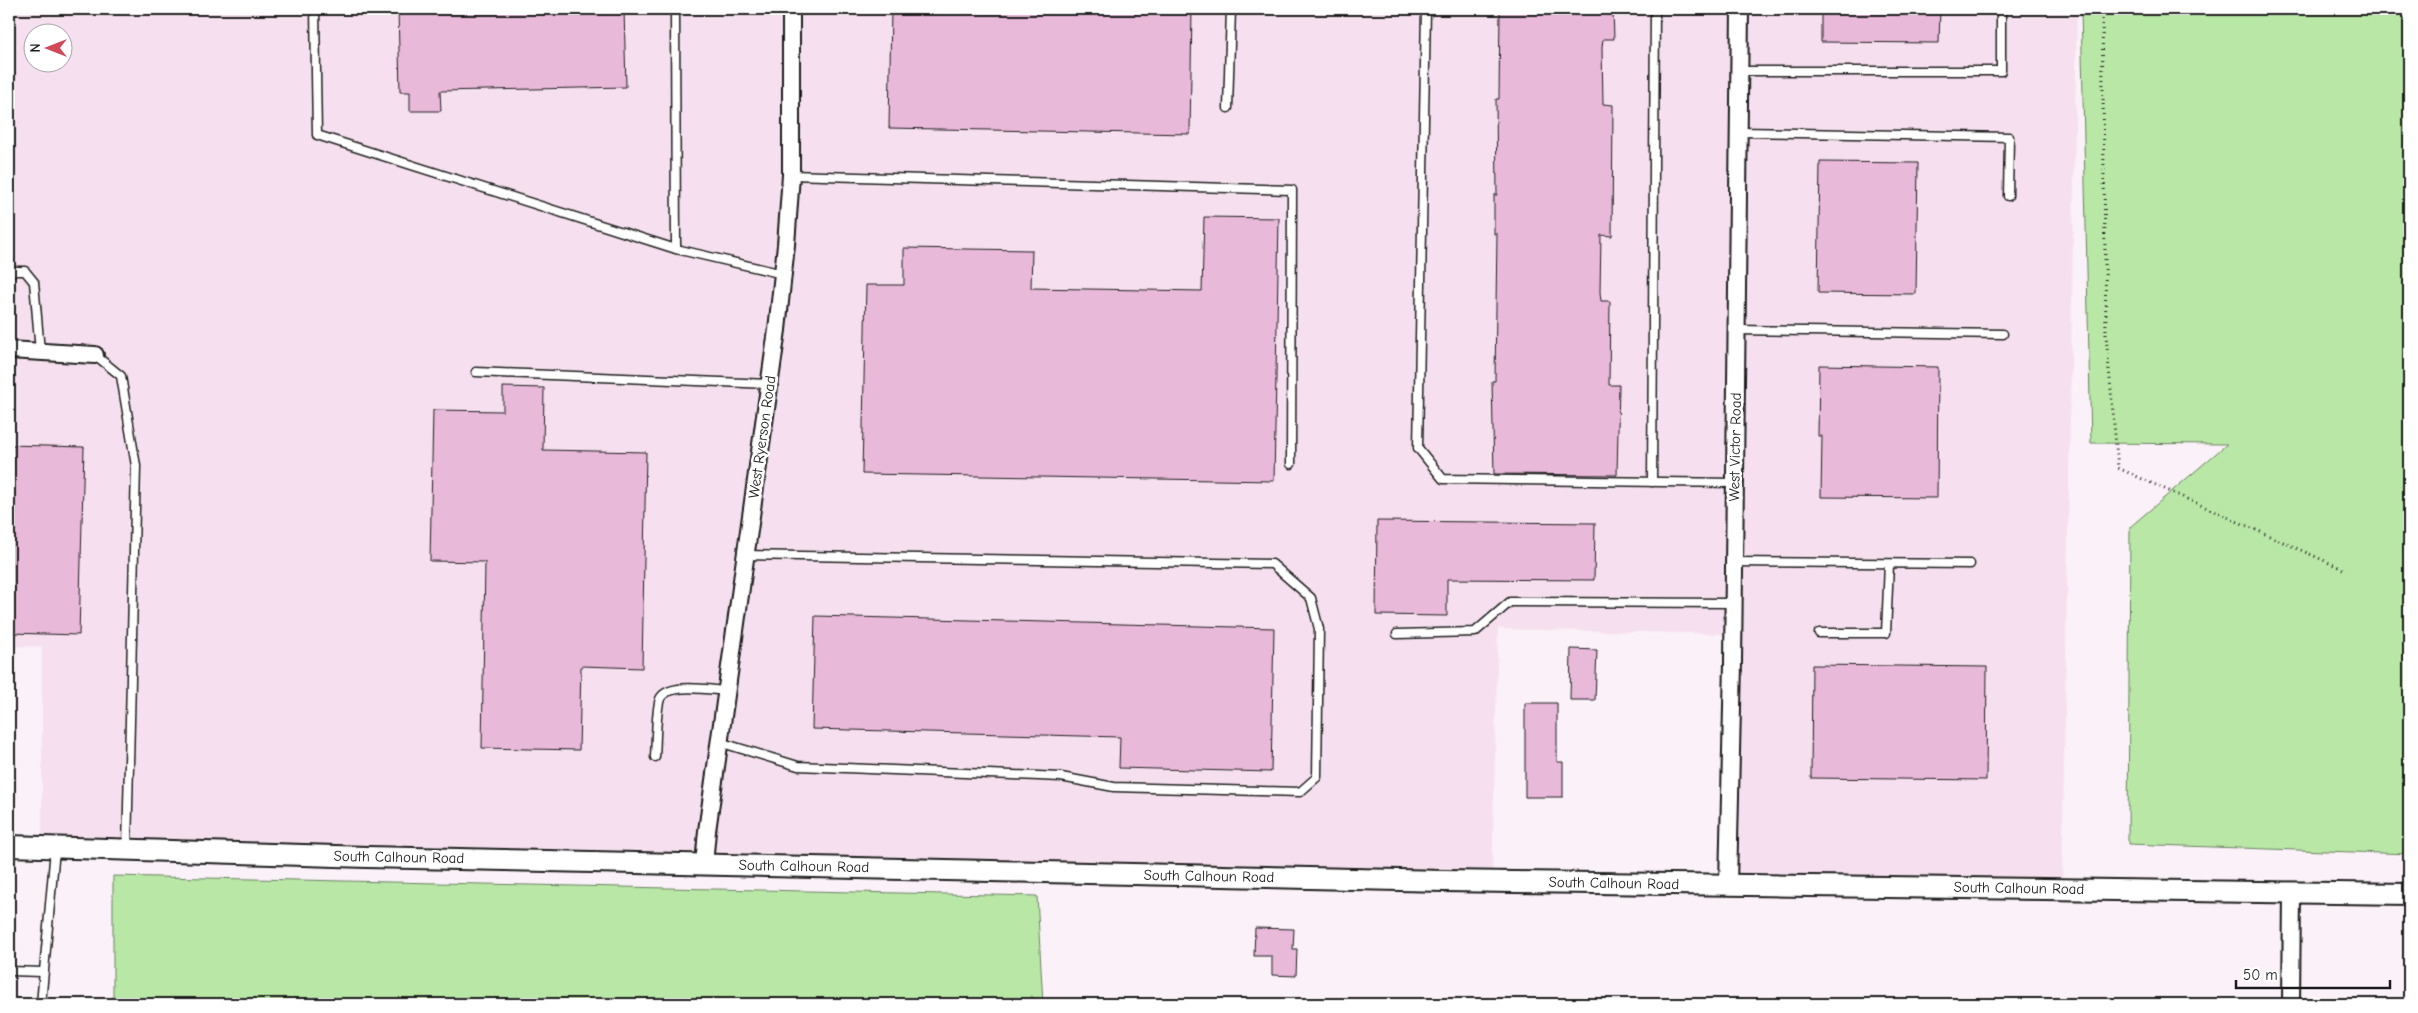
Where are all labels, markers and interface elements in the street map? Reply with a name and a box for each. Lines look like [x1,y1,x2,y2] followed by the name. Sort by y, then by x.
[22,22,72,72] north arrow
[27,43,44,53] text: N
[744,374,780,500] street label: West Ryerson Road
[1725,392,1745,502] street label: West Victor Road
[333,847,465,867] street label: South Calhoun Road
[738,856,870,876] street label: South Calhoun Road
[1143,866,1275,886] street label: South Calhoun Road
[1548,873,1680,893] street label: South Calhoun Road
[1953,878,2085,898] street label: South Calhoun Road
[2236,958,2389,990] scale bar
[2243,966,2278,984] text: 50 m

